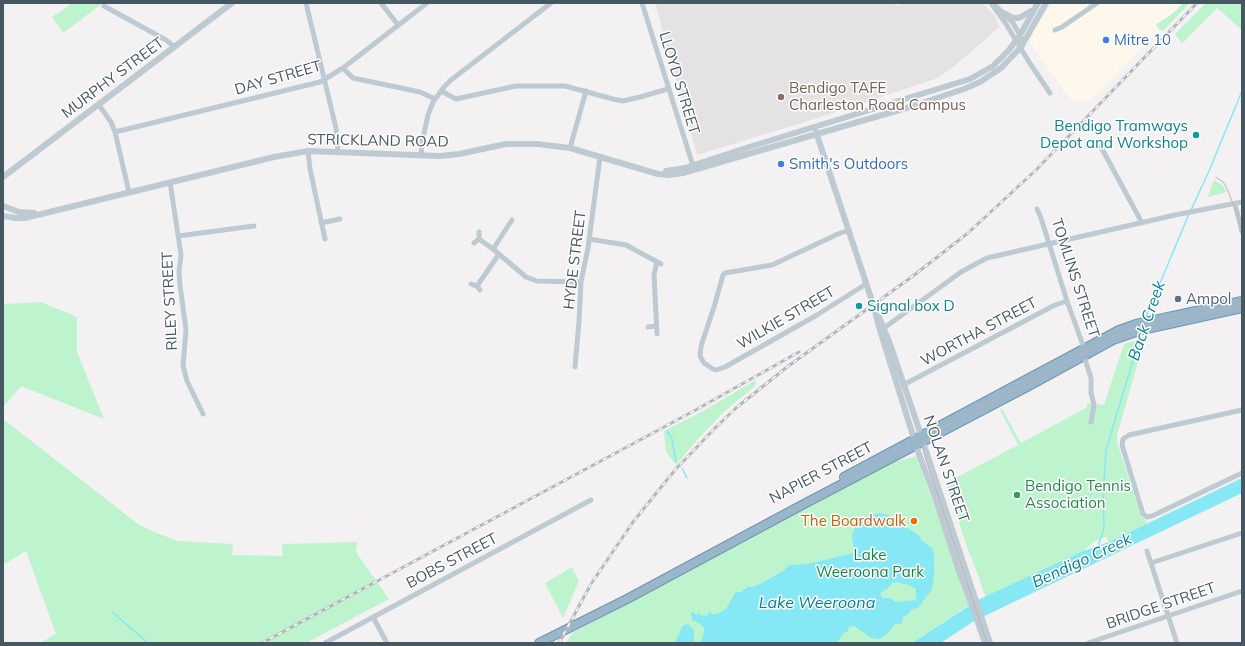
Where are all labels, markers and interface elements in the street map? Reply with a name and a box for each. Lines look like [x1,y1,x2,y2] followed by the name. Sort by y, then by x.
[655,30,703,136] street label: LLOYD STREET
[1114,31,1171,49] place label: Mitre 10
[58,34,168,122] street label: MURPHY STREET
[1101,35,1111,45] marker: Mitre 10
[233,57,323,99] street label: DAY STREET
[789,79,966,114] place label: Bendigo TAFE Charleston Road Campus
[776,92,786,102] marker: Bendigo TAFE Charleston Road Campus
[1040,117,1188,152] place label: Bendigo Tramways Depot and Workshop
[1191,130,1201,140] marker: Bendigo Tramways Depot and Workshop
[307,131,449,151] street label: STRICKLAND ROAD
[789,155,908,173] place label: Smith's Outdoors
[776,159,786,169] marker: Smith's Outdoors
[560,209,590,311] street label: HYDE STREET
[1047,216,1103,340] street label: TOMLINS STREET
[158,251,182,351] street label: RILEY STREET
[1124,279,1170,363] water label: Back Creek
[734,283,838,353] street label: WILKIE STREET
[1186,290,1231,308] place label: Ampol
[918,294,1040,370] street label: WORTHA STREET
[1173,294,1183,304] marker: Ampol
[867,297,955,315] place label: Signal box D
[854,301,864,311] marker: Signal box D
[919,413,973,525] street label: NOLAN STREET
[766,438,876,508] street label: NAPIER STREET
[1025,477,1131,512] place label: Bendigo Tennis Association
[1012,490,1022,500] marker: Bendigo Tennis Association
[801,512,906,530] place label: The Boardwalk
[909,516,919,526] marker: The Boardwalk
[403,530,501,592] street label: BOBS STREET
[1029,530,1135,592] water label: Bendigo Creek
[816,546,924,581] park label: Lake Weeroona Park
[1104,579,1218,633] street label: BRIDGE STREET
[759,593,875,613] water label: Lake Weeroona

